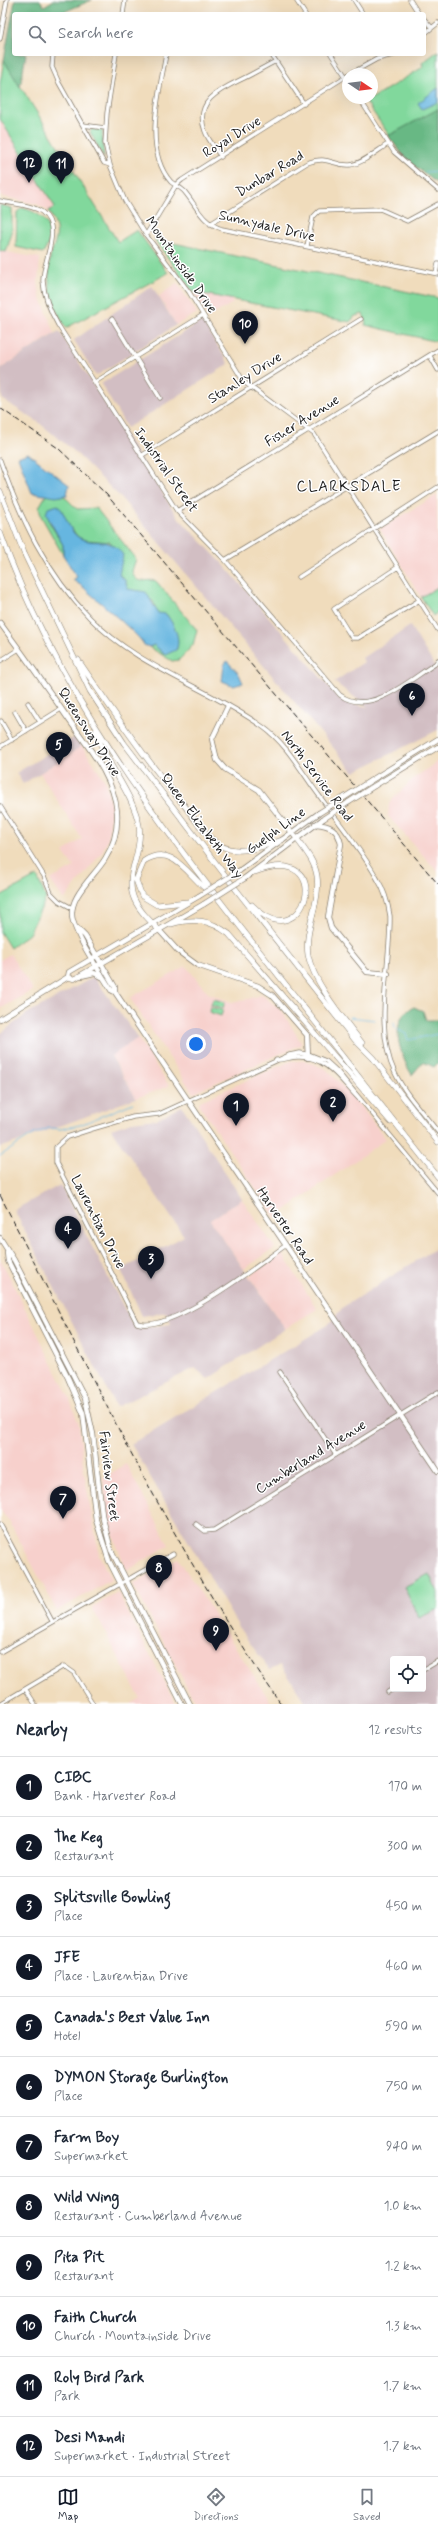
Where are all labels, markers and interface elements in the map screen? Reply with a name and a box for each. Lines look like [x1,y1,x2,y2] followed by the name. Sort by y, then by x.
[12,12,426,56] search box
[26,23,48,45] icon: search
[58,24,134,44] text: Search here
[342,68,378,104] north arrow
[199,112,265,162] street label: Royal Drive
[233,147,307,201] street label: Dunbar Road
[16,150,42,183] pin: 12
[48,151,74,184] pin: 11
[217,206,317,246] street label: Sunnydale Drive
[141,213,221,317] street label: Mountainside Drive
[232,311,258,344] pin: 10
[205,348,285,408] street label: Stanley Drive
[261,391,343,451] street label: Fisher Avenue
[130,424,202,516] street label: Industrial Street
[296,477,402,497] district label: CLARKSDALE
[399,683,425,716] pin: 6
[54,684,124,780] street label: Queensway Drive
[277,727,357,825] street label: North Service Road
[46,732,72,765] pin: 5
[157,770,247,882] street label: Queen Elizabeth Way
[243,803,309,859] street label: Guelph Line
[186,1034,206,1054] your location
[320,1089,346,1122] pin: 2
[223,1093,249,1126] pin: 1
[67,1172,129,1272] street label: Laurentian Drive
[252,1184,318,1268] street label: Harvester Road
[55,1216,81,1249] pin: 4
[138,1246,164,1279] pin: 3
[252,1416,370,1498] street label: Cumberland Avenue
[95,1430,123,1522] street label: Fairview Street
[50,1486,76,1519] pin: 7
[146,1555,172,1588] pin: 8
[203,1618,229,1651] pin: 9
[390,1656,426,1692] map controls
[390,1656,426,1692] button: locate
[16,1719,68,1741] text: Nearby
[368,1722,422,1739] text: 12 results
[54,1768,91,1788] text: CIBC
[26,1778,32,1795] text: 1
[388,1778,422,1795] text: 170 m
[54,1788,176,1805] text: Bank · Harvester Road
[54,1828,103,1848] text: The Keg
[26,1838,32,1855] text: 2
[387,1838,422,1855] text: 300 m
[54,1848,114,1865] text: Restaurant
[54,1888,171,1908] text: Splitsville Bowling
[26,1898,32,1915] text: 3
[386,1898,422,1915] text: 450 m
[54,1908,83,1925] text: Place
[54,1948,80,1968] text: JFE
[25,1958,33,1975] text: 4
[386,1958,422,1975] text: 460 m
[54,1968,188,1985] text: Place · Laurentian Drive
[54,2008,210,2028] text: Canada's Best Value Inn
[25,2018,33,2035] text: 5
[385,2018,422,2035] text: 590 m
[54,2028,80,2045] text: Hotel
[54,2068,228,2088] text: DYMON Storage Burlington
[26,2078,32,2095] text: 6
[386,2078,422,2095] text: 750 m
[54,2088,83,2105] text: Place
[54,2128,119,2148] text: Farm Boy
[25,2138,33,2155] text: 7
[386,2138,422,2155] text: 940 m
[54,2148,128,2165] text: Supermarket
[54,2188,119,2208] text: Wild Wing
[25,2198,33,2215] text: 8
[384,2198,422,2215] text: 1.0 km
[54,2208,242,2225] text: Restaurant · Cumberland Avenue
[54,2248,105,2268] text: Pita Pit
[26,2258,32,2275] text: 9
[385,2258,422,2275] text: 1.2 km
[54,2268,114,2285] text: Restaurant
[54,2308,137,2328] text: Faith Church
[22,2318,36,2335] text: 10
[385,2318,422,2335] text: 1.3 km
[54,2328,211,2345] text: Church · Mountainside Drive
[54,2368,144,2388] text: Roly Bird Park
[23,2378,35,2395] text: 11
[383,2378,422,2395] text: 1.7 km
[54,2388,80,2405] text: Park
[54,2428,125,2448] text: Desi Mandi
[23,2438,35,2455] text: 12
[383,2438,422,2455] text: 1.7 km
[54,2448,231,2465] text: Supermarket · Industrial Street
[57,2486,79,2524] tab: Map
[193,2486,239,2524] tab: Directions
[353,2486,381,2524] tab: Saved

